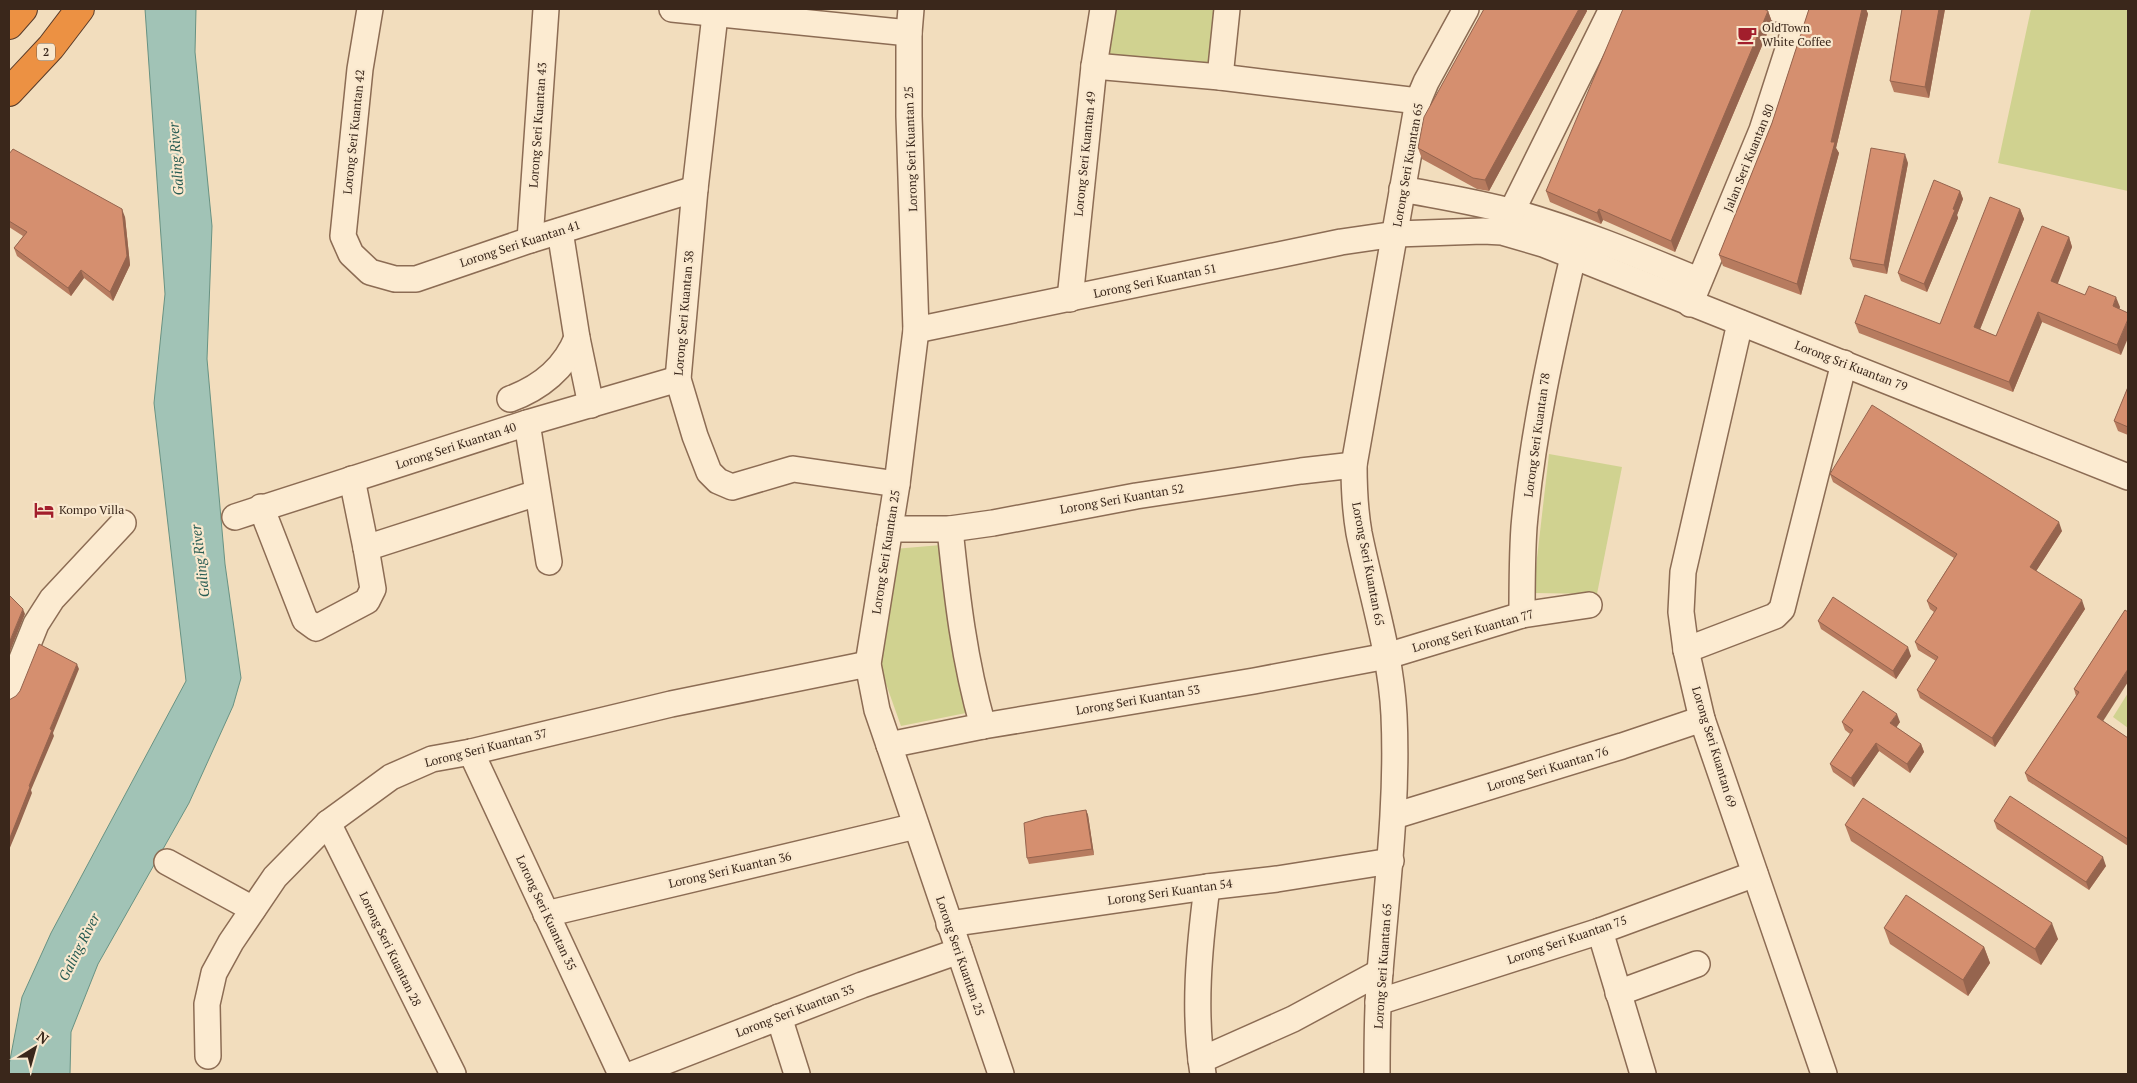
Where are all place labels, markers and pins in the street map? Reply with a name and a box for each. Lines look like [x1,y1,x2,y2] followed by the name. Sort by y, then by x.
[1762,20,1831,49] place label: OldTown White Coffee
[1736,24,1758,46] cafe icon: OldTown White Coffee
[33,499,55,521] hotel icon: Kompo Villa
[59,502,124,517] place label: Kompo Villa

